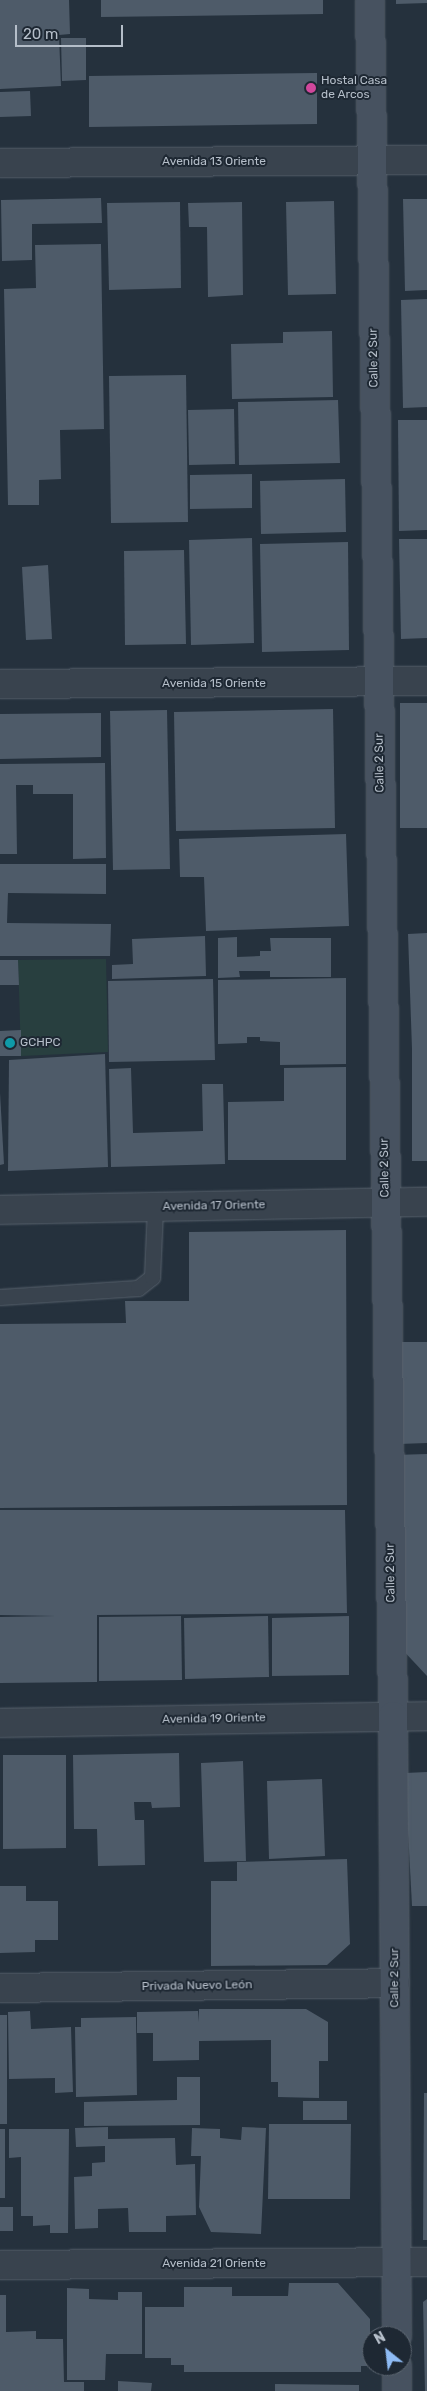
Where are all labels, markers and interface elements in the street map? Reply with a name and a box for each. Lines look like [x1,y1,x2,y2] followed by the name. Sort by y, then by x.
[18,15,125,47] scale bar
[23,25,58,43] text: 20 m
[321,74,387,102] place label: Hostal Casa de Arcos
[305,82,317,94] marker: Hostal Casa de Arcos
[162,155,266,169] street label: Avenida 13 Oriente
[366,328,382,388] street label: Calle 2 Sur
[162,677,266,691] street label: Avenida 15 Oriente
[372,733,388,793] street label: Calle 2 Sur
[20,1036,60,1050] place label: GCHPC
[4,1037,16,1049] marker: GCHPC
[377,1138,393,1198] street label: Calle 2 Sur
[162,1198,266,1214] street label: Avenida 17 Oriente
[383,1543,399,1603] street label: Calle 2 Sur
[162,1711,266,1727] street label: Avenida 19 Oriente
[388,1948,402,2008] street label: Calle 2 Sur
[142,1978,252,1994] street label: Privada Nuevo León
[162,2257,266,2271] street label: Avenida 21 Oriente
[362,2326,412,2376] north arrow
[371,2328,388,2348] text: N

